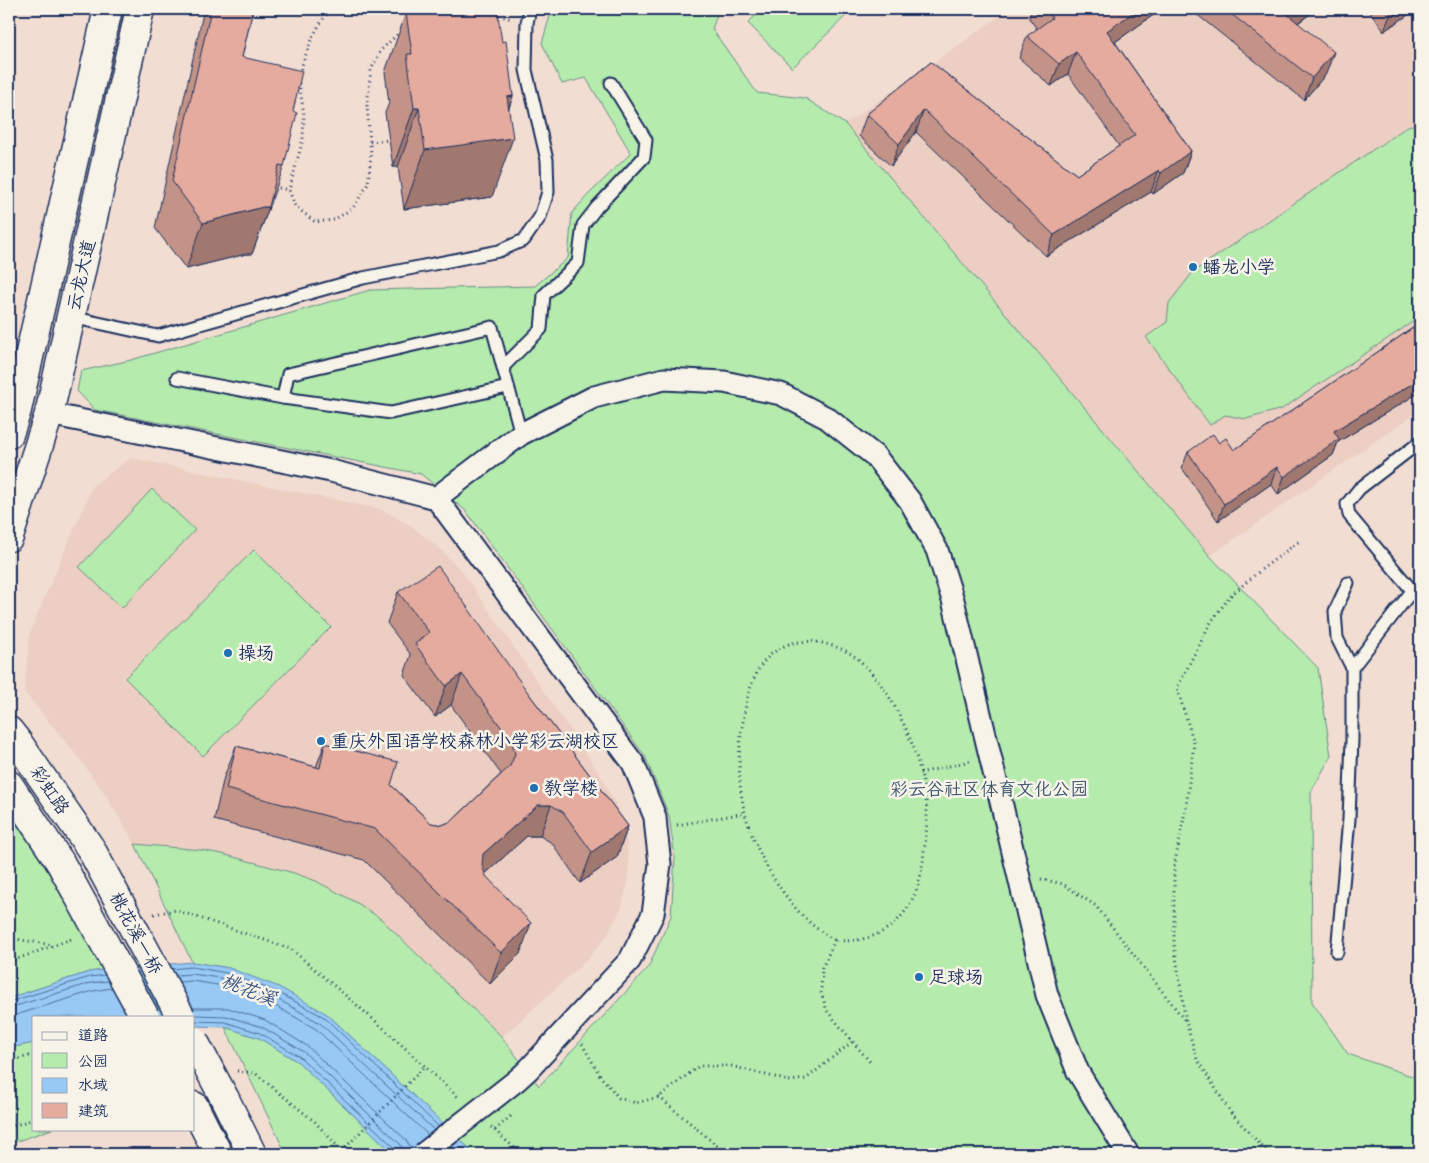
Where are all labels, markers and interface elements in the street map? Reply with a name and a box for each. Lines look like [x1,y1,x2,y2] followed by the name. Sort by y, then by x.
[60,237,100,313] street label: 云龙大道
[1203,254,1275,278] place label: 蟠龙小学
[1187,261,1199,273] marker: 蟠龙小学
[238,640,274,664] place label: 操场
[222,647,234,659] marker: 操场
[331,728,619,752] place label: 重庆外国语学校森林小学彩云湖校区
[315,735,327,747] marker: 重庆外国语学校森林小学彩云湖校区
[26,760,76,819] street label: 彩虹路
[544,775,598,799] place label: 教学楼
[890,776,1088,800] park label: 彩云谷社区体育文化公园
[528,782,540,794] marker: 教学楼
[105,887,169,978] street label: 桃花溪一桥
[929,964,983,988] place label: 足球场
[218,967,281,1011] water label: 桃花溪
[913,971,925,983] marker: 足球场
[32,1016,195,1130] legend
[78,1024,108,1044] text: 道路
[78,1050,108,1070] text: 公园
[78,1074,108,1094] text: 水域
[78,1100,108,1120] text: 建筑

